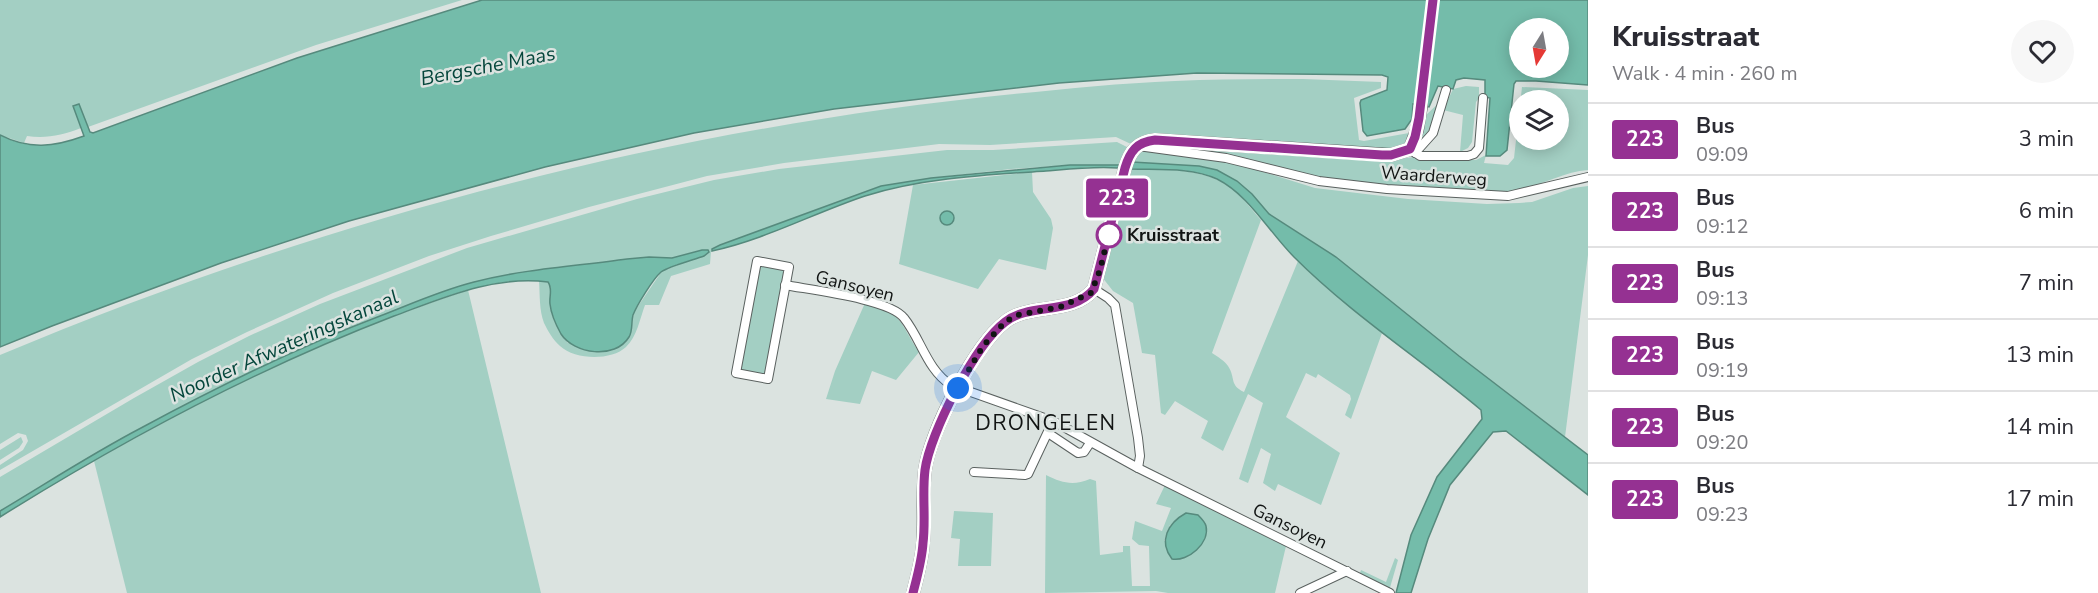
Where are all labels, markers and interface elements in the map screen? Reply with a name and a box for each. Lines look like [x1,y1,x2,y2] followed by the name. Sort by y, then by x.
[1509,18,1569,78] north arrow
[1509,18,1569,150] map controls
[1612,18,1759,56] text: Kruisstraat
[2011,20,2074,83] button: heart
[418,40,558,92] water label: Bergsche Maas
[1612,60,1798,87] text: Walk · 4 min · 260 m
[1509,90,1569,150] button: layers
[1696,111,1735,141] text: Bus
[2019,124,2074,154] text: 3 min
[1626,125,1664,153] text: 223
[1696,141,1749,168] text: 09:09
[1380,160,1488,192] street label: Waarderweg
[1082,178,1152,218] line badge: 223
[1696,183,1735,213] text: Bus
[1098,184,1136,212] text: 223
[2019,196,2074,226] text: 6 min
[1626,197,1664,225] text: 223
[1696,213,1749,240] text: 09:12
[1096,222,1122,248] marker: Kruisstraat
[1127,223,1219,247] place label: Kruisstraat
[1696,255,1735,285] text: Bus
[813,265,897,307] street label: Gansoyen
[2019,268,2074,298] text: 7 min
[1626,269,1664,297] text: 223
[165,283,403,409] water label: Noorder Afwateringskanaal
[1696,285,1749,312] text: 09:13
[1696,327,1735,357] text: Bus
[2006,340,2074,370] text: 13 min
[1626,341,1664,369] text: 223
[1696,357,1749,384] text: 09:19
[943,373,973,403] your location
[1696,399,1735,429] text: Bus
[975,409,1117,437] district label: DRONGELEN
[2006,412,2074,442] text: 14 min
[1626,413,1664,441] text: 223
[1696,429,1749,456] text: 09:20
[1696,471,1735,501] text: Bus
[2006,484,2074,514] text: 17 min
[1626,485,1664,513] text: 223
[1249,498,1331,554] street label: Gansoyen
[1696,501,1749,528] text: 09:23

